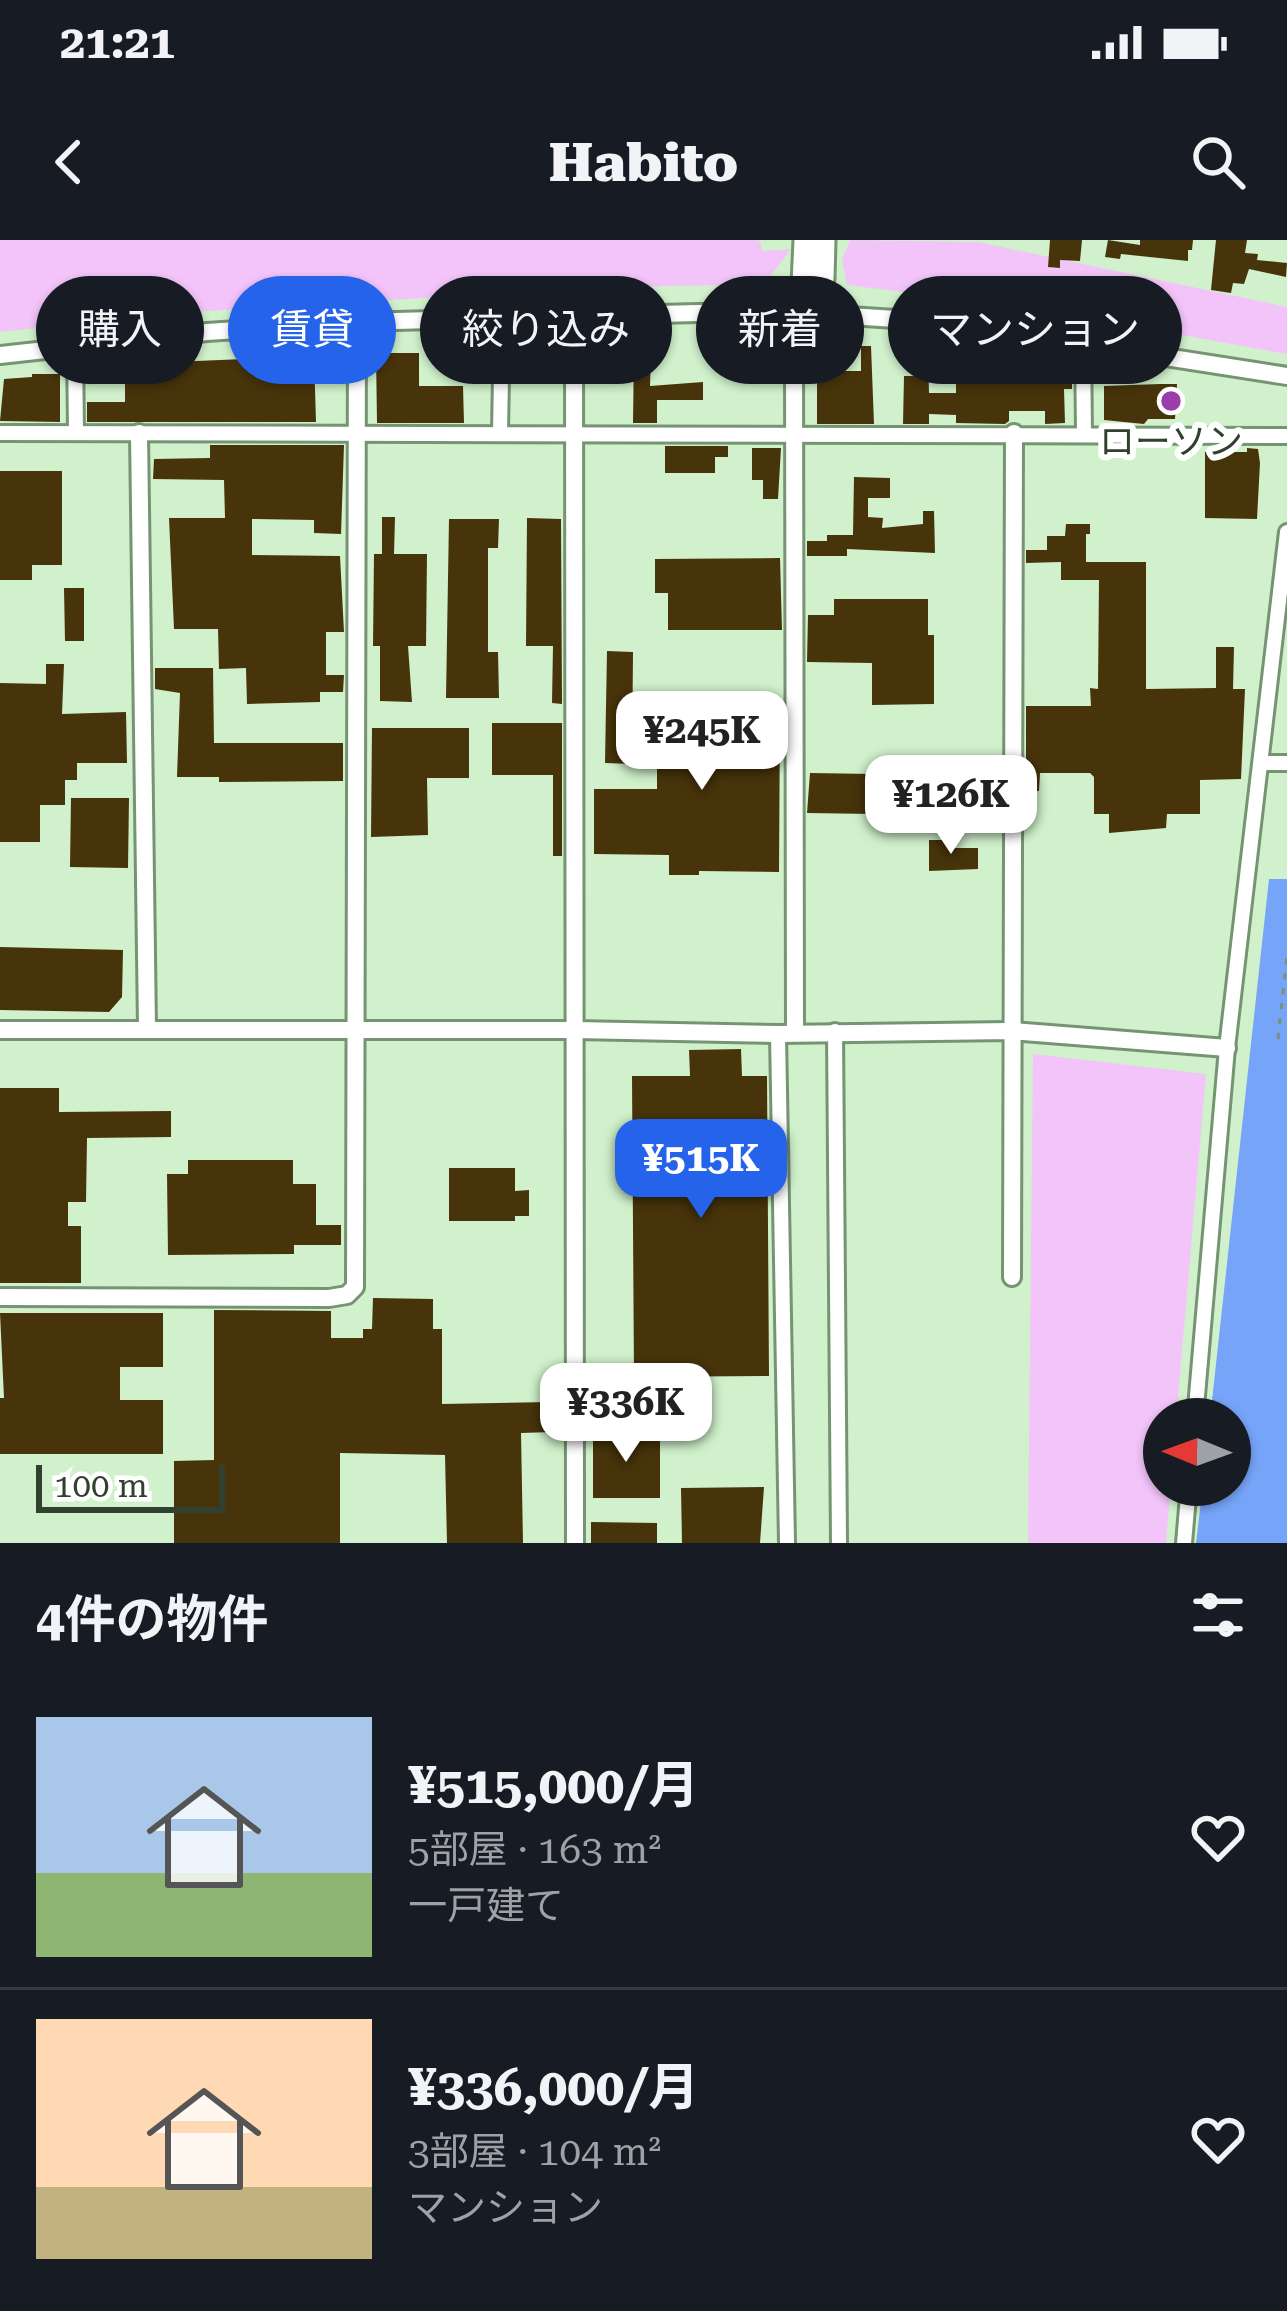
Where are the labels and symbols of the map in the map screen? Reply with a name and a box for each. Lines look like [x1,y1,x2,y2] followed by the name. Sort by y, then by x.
[1158,388,1184,414] marker: ローソン
[1099,421,1243,463] place label: ローソン
[618,691,786,793] pin: ¥245K
[867,755,1035,857] pin: ¥126K
[617,1119,785,1221] pin: ¥515K
[542,1363,710,1465] pin: ¥336K
[1143,1398,1251,1506] north arrow
[36,1459,225,1512] scale bar

